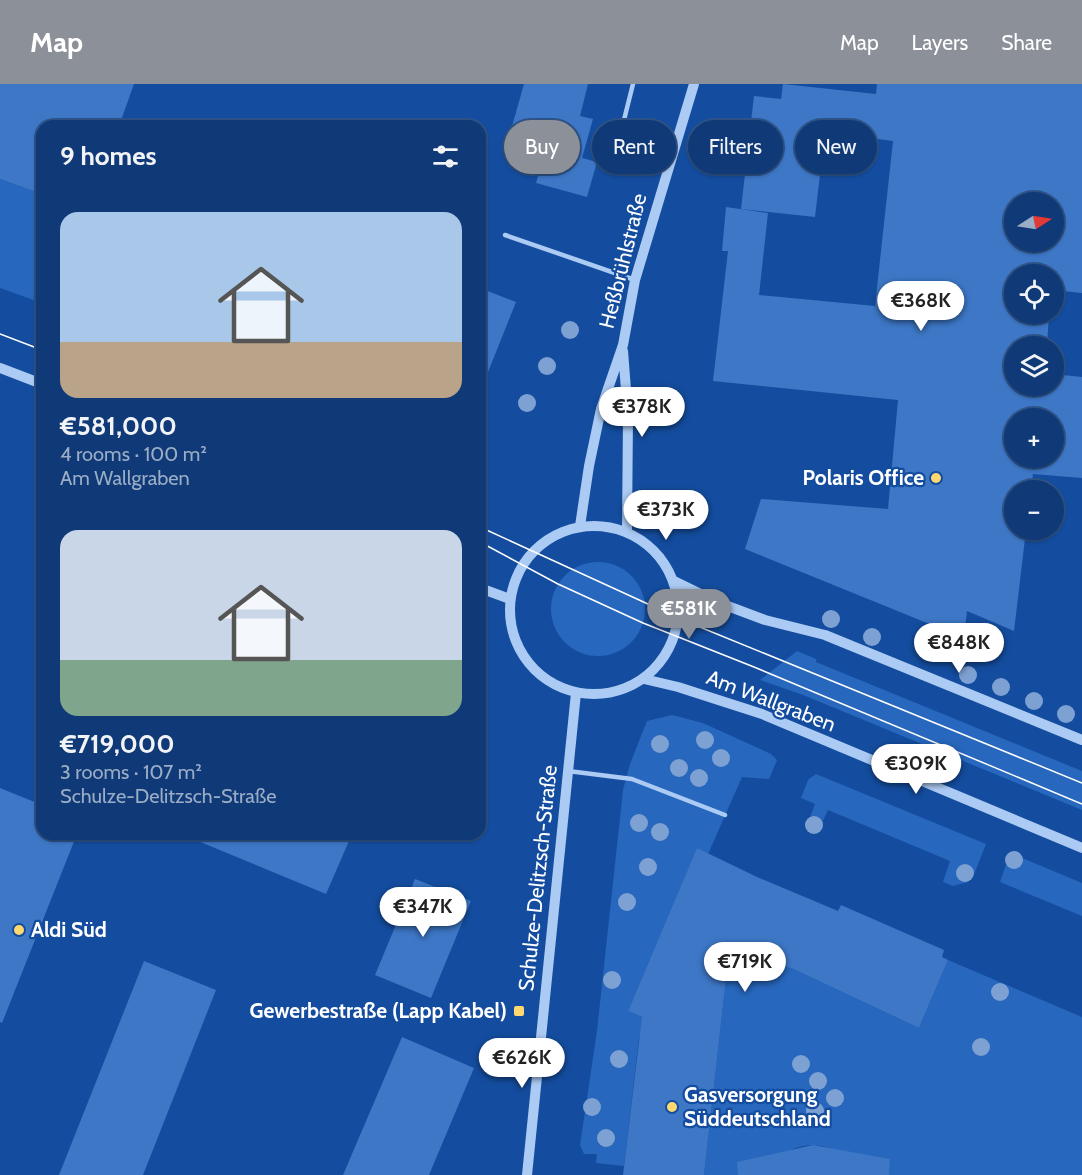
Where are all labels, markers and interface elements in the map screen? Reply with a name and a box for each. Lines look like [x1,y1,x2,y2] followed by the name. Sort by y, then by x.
[30,25,83,59] text: Map
[840,30,879,55] text: Map
[912,30,968,55] text: Layers
[1001,30,1052,55] text: Share
[504,120,580,174] chip: Buy
[592,120,676,174] chip: Rent
[688,120,783,174] chip: Filters
[795,120,877,174] chip: New
[60,140,157,172] text: 9 homes
[429,140,462,173] icon: filters
[594,191,651,331] street label: Heßbrühlstraße
[1004,192,1064,252] north arrow
[1004,192,1064,540] map controls
[207,251,315,359] icon: home
[1004,264,1064,324] button: locate
[879,281,963,332] pin: €368K
[891,288,951,312] text: €368K
[1004,336,1064,396] button: layers
[600,387,684,438] pin: €378K
[613,394,671,418] text: €378K
[1004,408,1064,468] button: +
[60,410,177,442] text: €581,000
[60,442,207,466] text: 4 rooms · 100 m²
[802,465,924,490] place label: Polaris Office
[60,466,190,490] text: Am Wallgraben
[929,471,943,485] marker: Polaris Office
[1004,480,1064,540] button: −
[624,490,708,541] pin: €373K
[637,497,695,521] text: €373K
[207,569,315,677] icon: home
[647,589,731,640] pin: €581K
[661,596,717,620] text: €581K
[917,623,1001,674] pin: €848K
[928,630,990,654] text: €848K
[703,664,839,737] street label: Am Wallgraben
[60,728,175,760] text: €719,000
[874,744,958,795] pin: €309K
[885,751,947,775] text: €309K
[60,760,202,784] text: 3 rooms · 107 m²
[513,763,562,992] street label: Schulze-Delitzsch-Straße
[60,784,277,808] text: Schulze-Delitzsch-Straße
[381,887,465,938] pin: €347K
[394,894,452,918] text: €347K
[31,917,107,942] place label: Aldi Süd
[12,923,26,937] marker: Aldi Süd
[703,942,787,993] pin: €719K
[718,949,772,973] text: €719K
[250,998,507,1023] place label: Gewerbestraße (Lapp Kabel)
[512,1004,526,1018] marker: Gewerbestraße (Lapp Kabel)
[480,1038,564,1089] pin: €626K
[493,1045,551,1069] text: €626K
[684,1082,831,1131] place label: Gasversorgung Süddeutschland
[665,1100,679,1114] marker: Gasversorgung Süddeutschland

